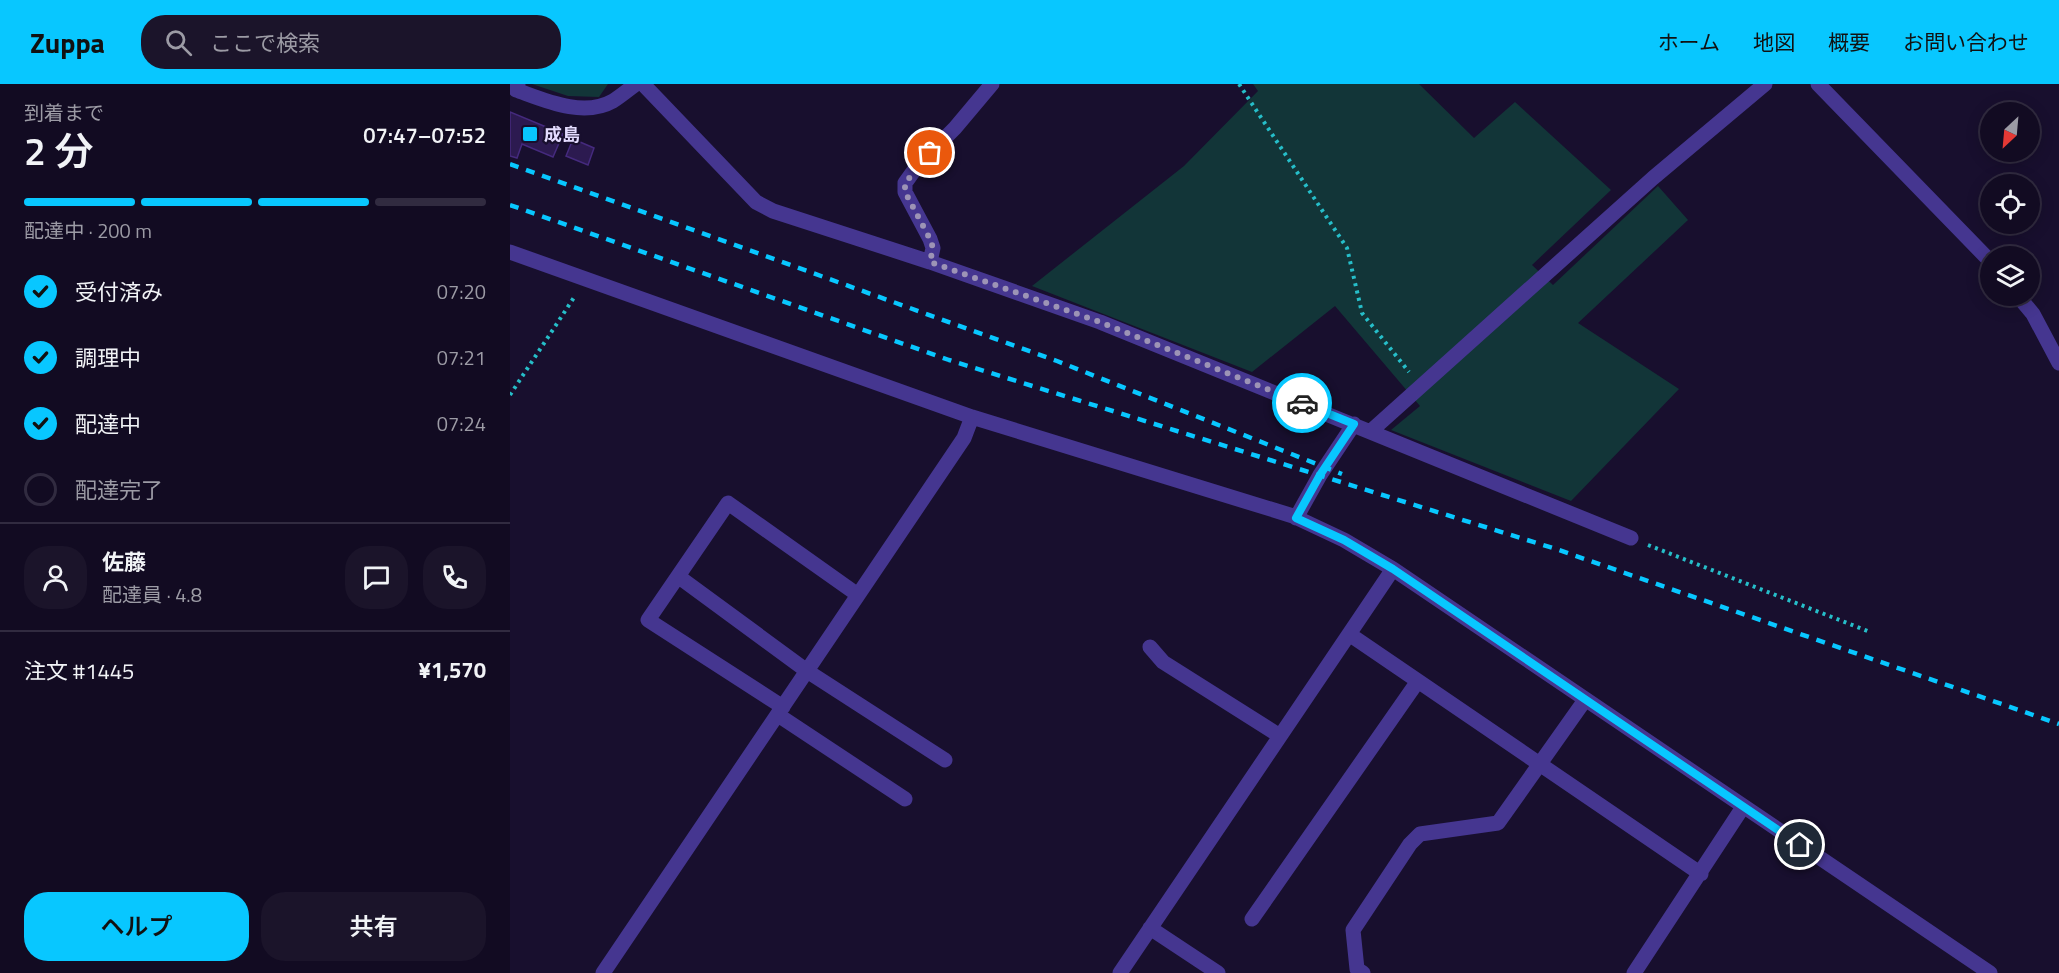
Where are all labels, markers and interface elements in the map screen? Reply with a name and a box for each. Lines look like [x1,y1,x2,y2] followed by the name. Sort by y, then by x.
[141,15,561,69] search box
[30,21,105,64] text: Zuppa
[162,26,195,59] icon: search
[210,26,320,60] text: ここで検索
[1658,26,1720,58] text: ホーム
[1753,26,1795,58] text: 地図
[1828,26,1870,58] text: 概要
[1903,26,2029,58] text: お問い合わせ
[24,97,104,128] text: 到着まで
[1980,102,2040,162] north arrow
[1980,102,2040,306] map controls
[363,118,486,152] text: 07:47–07:52
[24,121,93,180] text: 2 分
[544,121,580,148] place label: 成島
[521,125,539,143] marker: 成島
[904,127,955,178] pin
[913,136,946,169] icon: bag
[1980,174,2040,234] button: locate
[24,215,152,246] text: 配達中 · 200 m
[1980,246,2040,306] button: layers
[24,275,57,308] icon: check
[75,275,163,309] text: 受付済み
[437,276,486,307] text: 07:20
[24,341,57,374] icon: check
[75,341,141,375] text: 調理中
[437,342,486,373] text: 07:21
[1272,373,1332,433] courier
[1286,387,1319,420] icon: car
[24,407,57,440] icon: check
[75,407,141,441] text: 配達中
[437,408,486,439] text: 07:24
[75,473,163,507] text: 配達完了
[102,545,146,579] text: 佐藤
[24,546,87,609] button: person
[345,546,408,609] button: chat
[423,546,486,609] button: phone
[102,579,202,610] text: 配達員 · 4.8
[419,653,486,687] text: ¥1,570
[24,654,134,688] text: 注文 #1445
[1774,819,1825,870] pin
[1783,828,1816,861] icon: home
[24,892,249,961] button: ヘルプ
[261,892,486,961] button: 共有

